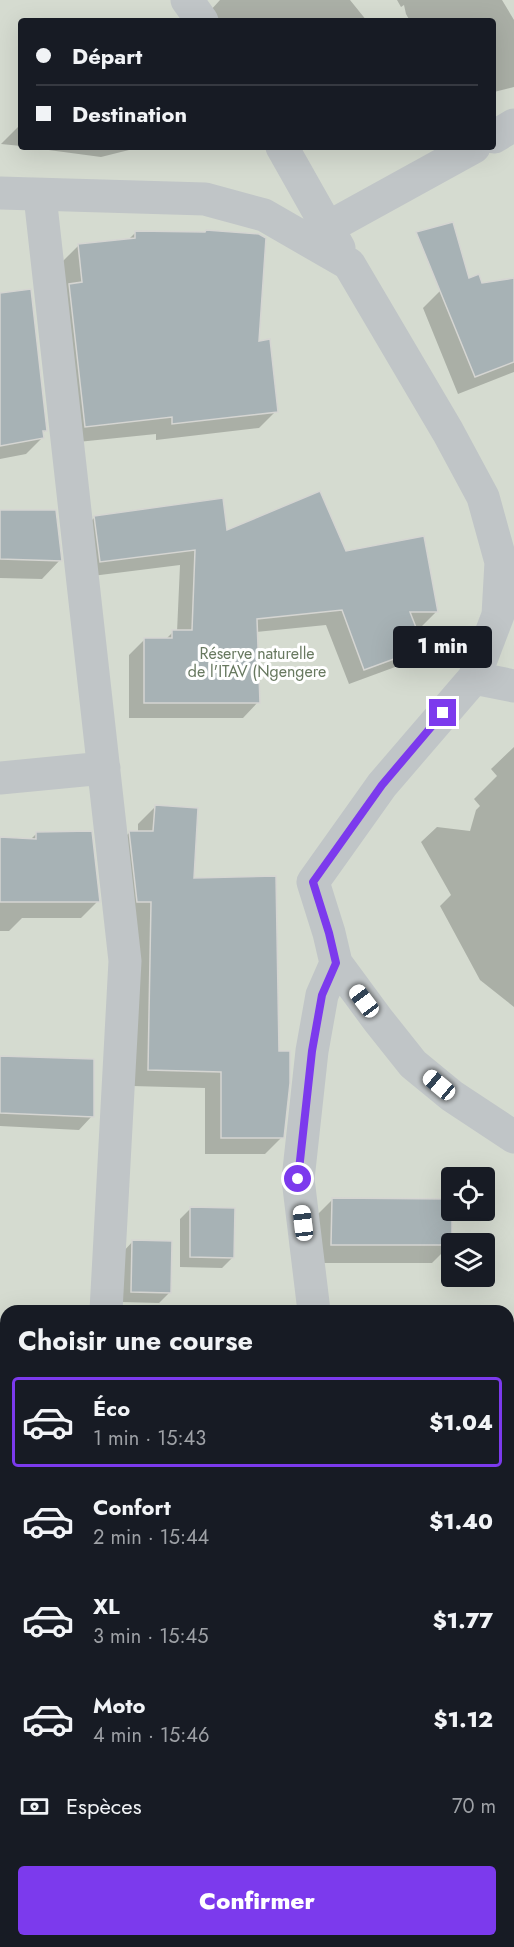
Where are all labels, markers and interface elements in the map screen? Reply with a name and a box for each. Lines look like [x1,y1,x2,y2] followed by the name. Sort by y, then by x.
[72,40,142,72] text: Départ
[72,98,187,130] text: Destination
[394,626,492,668] callout: 1 min
[417,632,468,661] text: 1 min
[188,642,326,683] park label: Réserve naturelle de l'ITAV (Ngengere
[429,699,456,726] route end
[346,981,382,1021] car
[419,1067,459,1103] car
[284,1165,311,1192] route start
[441,1167,495,1287] map controls
[441,1167,495,1221] button: locate
[292,1204,314,1242] car
[441,1233,495,1287] button: layers
[18,1321,253,1360] text: Choisir une course
[93,1392,130,1424] text: Éco
[21,1395,75,1449] icon: car
[429,1406,493,1438] text: $1.04
[93,1424,206,1453] text: 1 min · 15:43
[93,1491,171,1523] text: Confort
[21,1494,75,1548] icon: car
[429,1505,493,1537] text: $1.40
[93,1523,209,1552] text: 2 min · 15:44
[93,1590,120,1622] text: XL
[21,1593,75,1647] icon: car
[433,1604,493,1636] text: $1.77
[93,1622,208,1651] text: 3 min · 15:45
[93,1689,146,1721] text: Moto
[21,1692,75,1746] icon: car
[434,1703,493,1735] text: $1.12
[93,1721,209,1750] text: 4 min · 15:46
[18,1790,51,1823] icon: cash
[66,1790,142,1822] text: Espèces
[452,1792,496,1821] text: 70 m
[18,1866,496,1935] button: Confirmer

